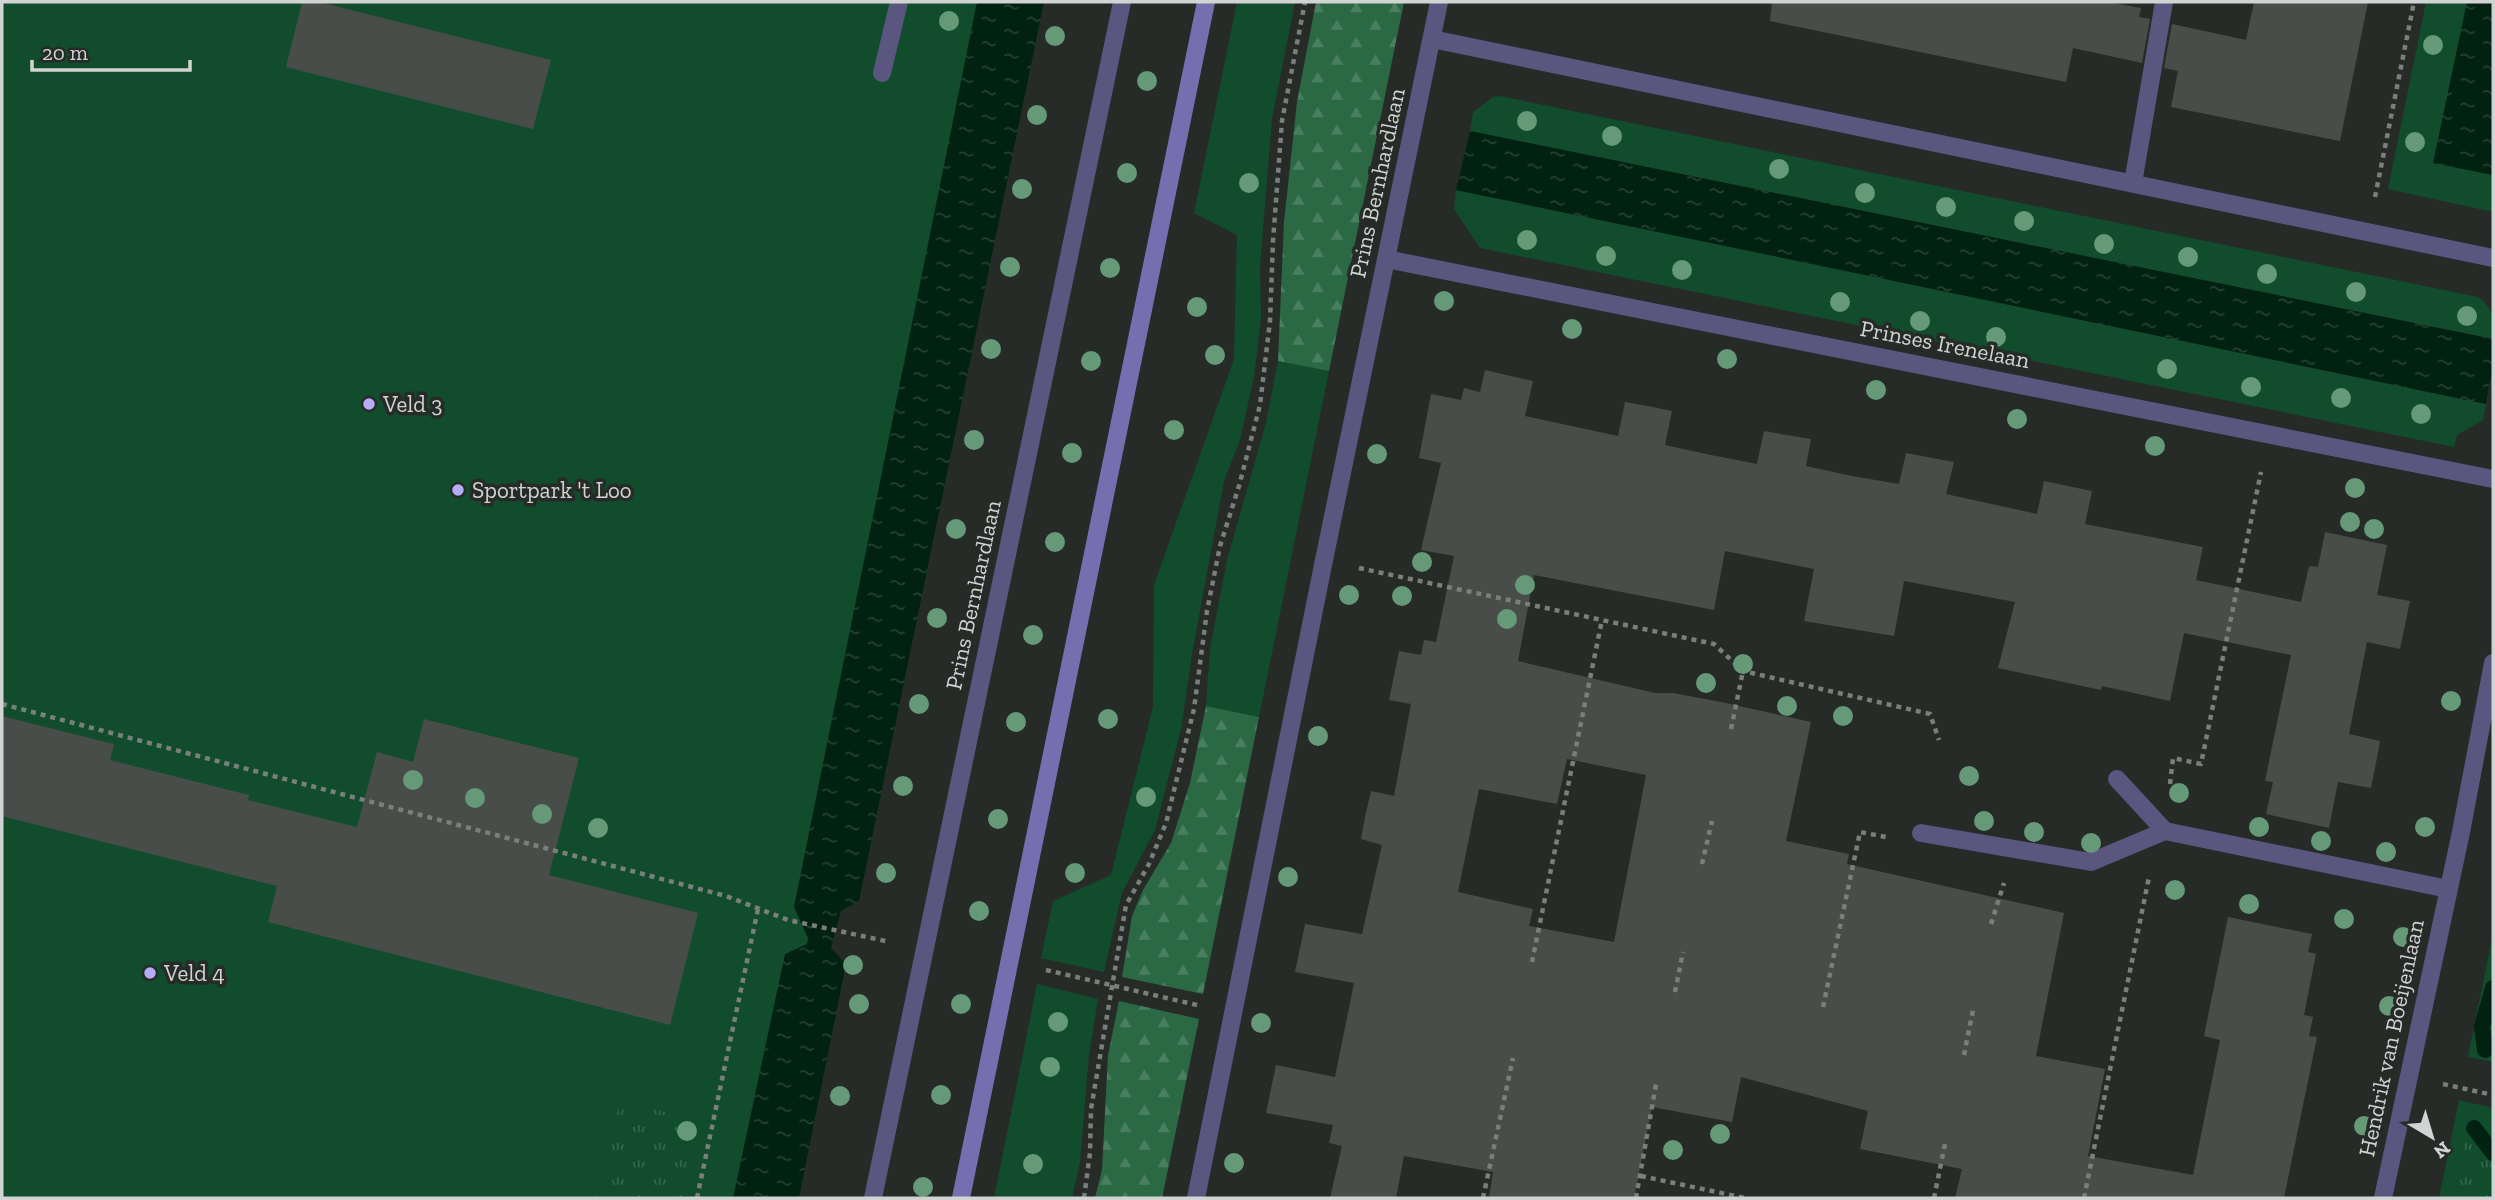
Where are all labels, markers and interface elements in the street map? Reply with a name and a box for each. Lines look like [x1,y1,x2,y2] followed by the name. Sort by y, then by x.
[32,28,189,72] scale bar
[42,40,88,65] text: 20 m
[1343,86,1411,280] street label: Prins Bernhardlaan
[1858,314,2032,374] street label: Prinses Irenelaan
[382,390,442,418] place label: Veld 3
[361,396,377,412] marker: Veld 3
[472,476,632,504] place label: Sportpark 't Loo
[450,482,466,498] marker: Sportpark 't Loo
[939,498,1007,692] street label: Prins Bernhardlaan
[2352,917,2430,1159] street label: Hendrik van Boeijenlaan
[163,959,225,987] place label: Veld 4
[142,965,158,981] marker: Veld 4
[2397,1102,2467,1172] north arrow
[2429,1136,2455,1164] text: N

